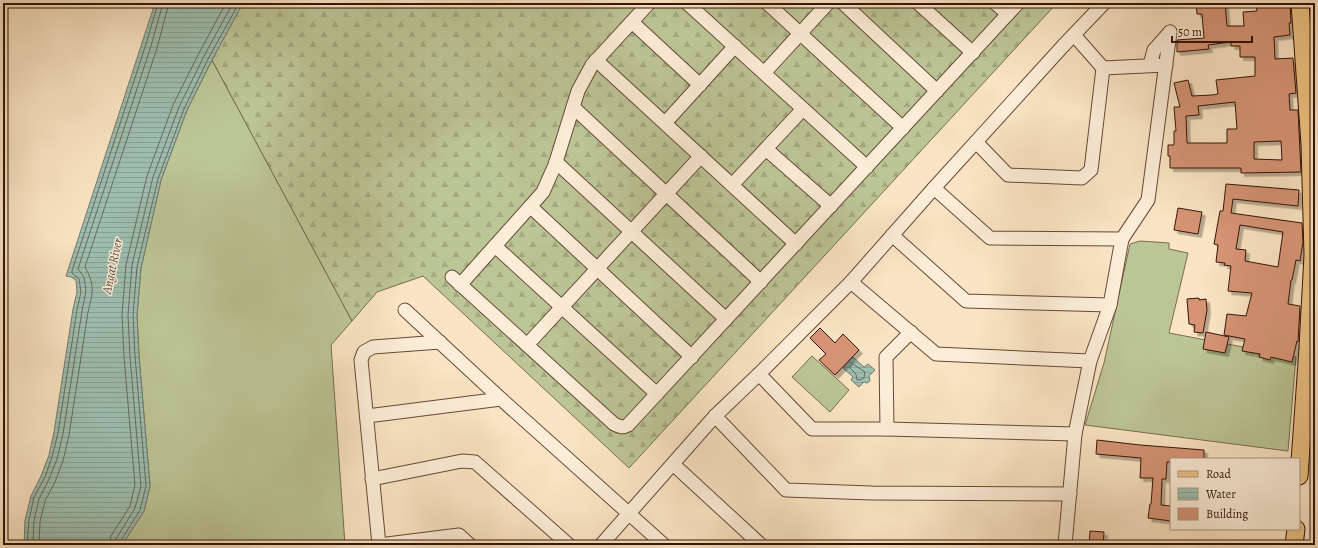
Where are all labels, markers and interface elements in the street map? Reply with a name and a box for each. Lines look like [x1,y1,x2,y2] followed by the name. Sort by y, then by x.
[1172,18,1252,44] scale bar
[1178,24,1202,40] text: 50 m
[98,236,126,296] water label: Angat River
[1170,458,1300,530] legend
[1206,466,1232,482] text: Road
[1205,486,1236,502] text: Water
[1206,506,1248,522] text: Building

